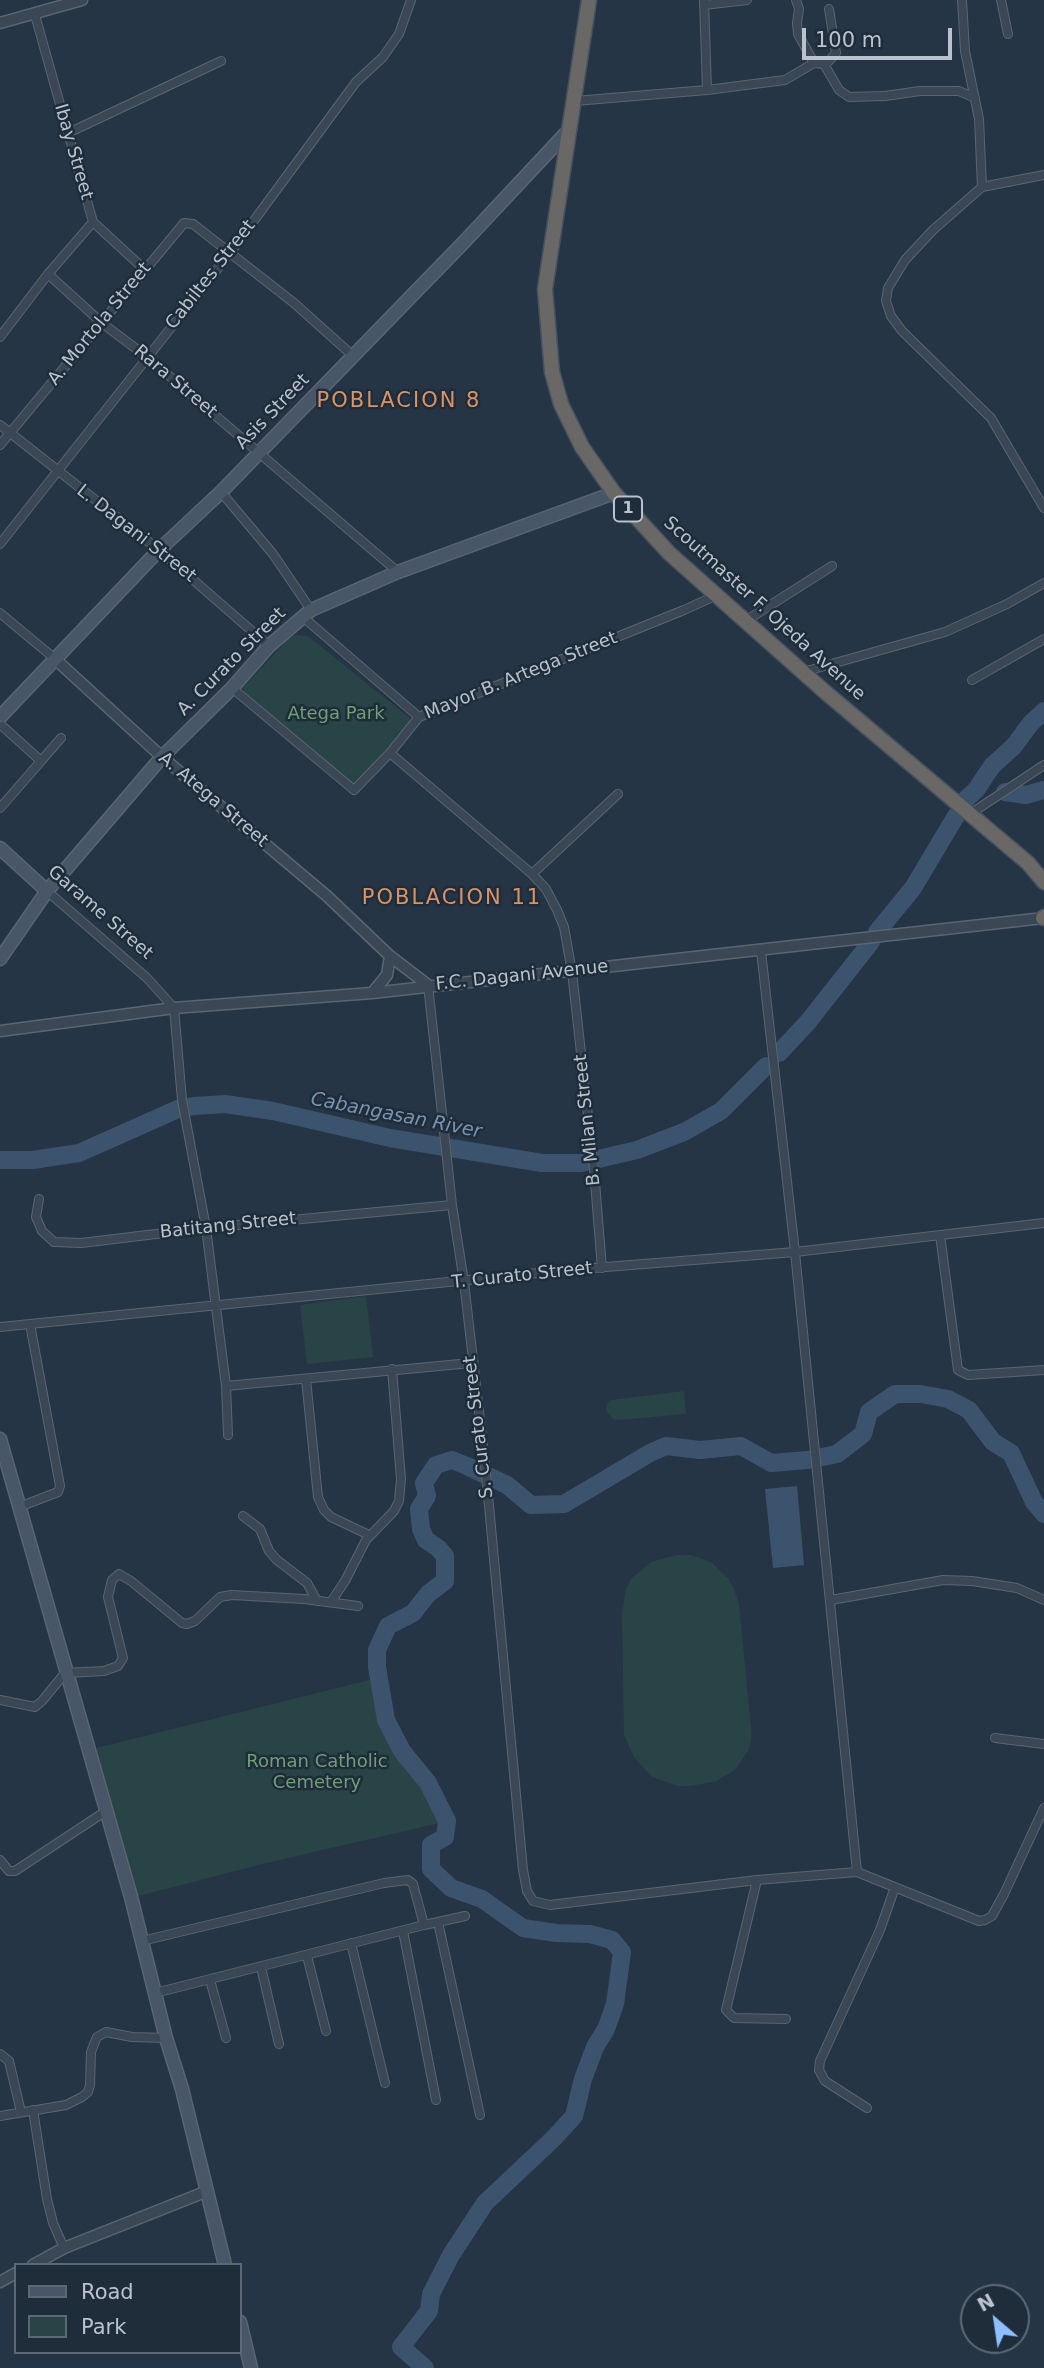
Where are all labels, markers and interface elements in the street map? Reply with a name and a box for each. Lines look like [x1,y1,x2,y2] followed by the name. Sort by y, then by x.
[806,14,956,58] scale bar
[815,28,882,52] text: 100 m
[49,102,97,202] street label: Ibay Street
[162,216,260,334] street label: Cabiltes Street
[44,258,156,390] street label: A. Mortola Street
[129,341,221,423] street label: Rara Street
[232,370,314,454] street label: Asis Street
[318,389,480,415] district label: POBLACION 8
[72,481,200,587] street label: L. Dagani Street
[614,496,642,522] road number: 1
[659,513,869,705] street label: Scoutmaster F. Ojeda Avenue
[173,603,291,721] street label: A. Curato Street
[422,627,620,725] street label: Mayor B. Artega Street
[287,703,385,725] park label: Atega Park
[154,748,272,852] street label: A. Atega Street
[43,861,157,965] street label: Garame Street
[363,886,541,912] district label: POBLACION 11
[435,956,609,996] street label: F.C. Dagani Avenue
[570,1053,606,1187] street label: B. Milan Street
[309,1088,483,1144] water label: Cabangasan River
[159,1208,297,1244] street label: Batitang Street
[451,1258,593,1294] street label: T. Curato Street
[460,1354,498,1500] street label: S. Curato Street
[246,1751,388,1794] park label: Roman Catholic Cemetery
[14,2263,242,2354] legend
[81,2280,134,2304] text: Road
[960,2284,1030,2354] north arrow
[973,2289,998,2316] text: N
[81,2315,126,2339] text: Park

